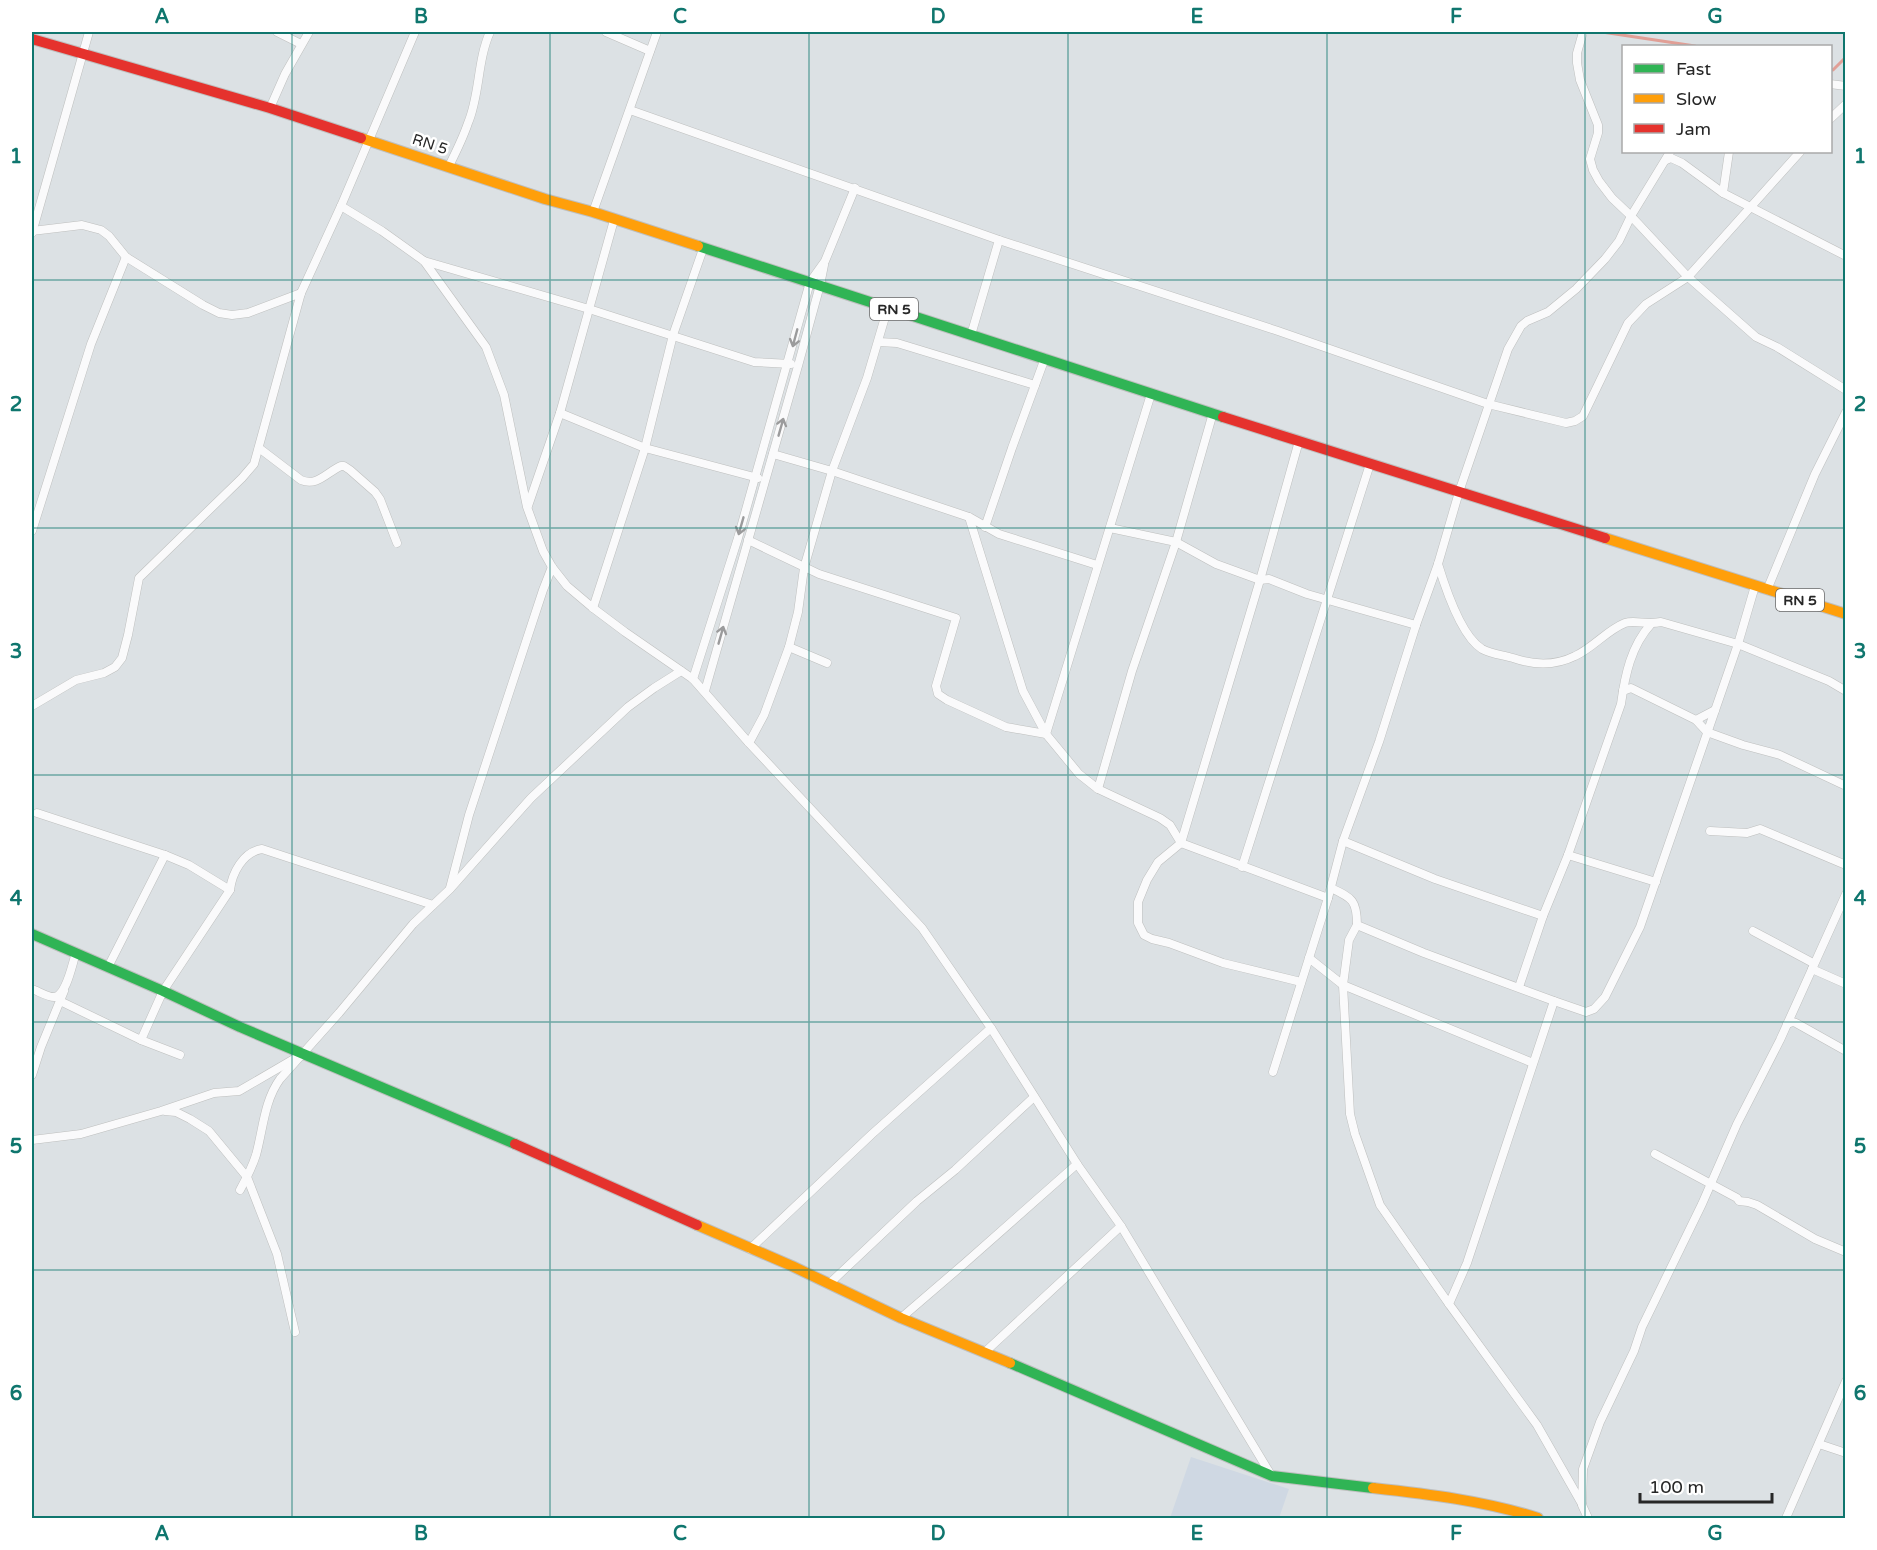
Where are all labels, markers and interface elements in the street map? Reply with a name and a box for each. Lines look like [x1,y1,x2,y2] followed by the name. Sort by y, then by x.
[155,5,170,29] text: A
[414,5,428,29] text: B
[673,5,687,29] text: C
[930,5,946,29] text: D
[1191,5,1204,29] text: E
[1450,5,1462,29] text: F
[1707,5,1723,29] text: G
[1622,45,1832,153] legend
[1676,58,1711,80] text: Fast
[1676,88,1717,110] text: Slow
[1676,118,1711,140] text: Jam
[410,130,450,158] street label: RN 5
[10,145,22,169] text: 1
[1854,145,1866,169] text: 1
[870,298,918,320] road number: RN 5
[788,329,800,348] one-way arrow
[10,393,22,417] text: 2
[1854,393,1866,417] text: 2
[776,418,787,437] one-way arrow
[735,516,746,535] one-way arrow
[1776,589,1824,611] road number: RN 5
[716,626,727,645] one-way arrow
[10,640,22,664] text: 3
[1854,640,1866,664] text: 3
[10,887,23,911] text: 4
[1854,887,1867,911] text: 4
[10,1135,22,1159] text: 5
[1854,1135,1866,1159] text: 5
[10,1382,22,1406] text: 6
[1854,1382,1866,1406] text: 6
[1640,1466,1772,1504] scale bar
[1649,1476,1704,1498] text: 100 m
[155,1522,170,1546] text: A
[414,1522,428,1546] text: B
[673,1522,687,1546] text: C
[930,1522,946,1546] text: D
[1191,1522,1204,1546] text: E
[1450,1522,1462,1546] text: F
[1707,1522,1723,1546] text: G

